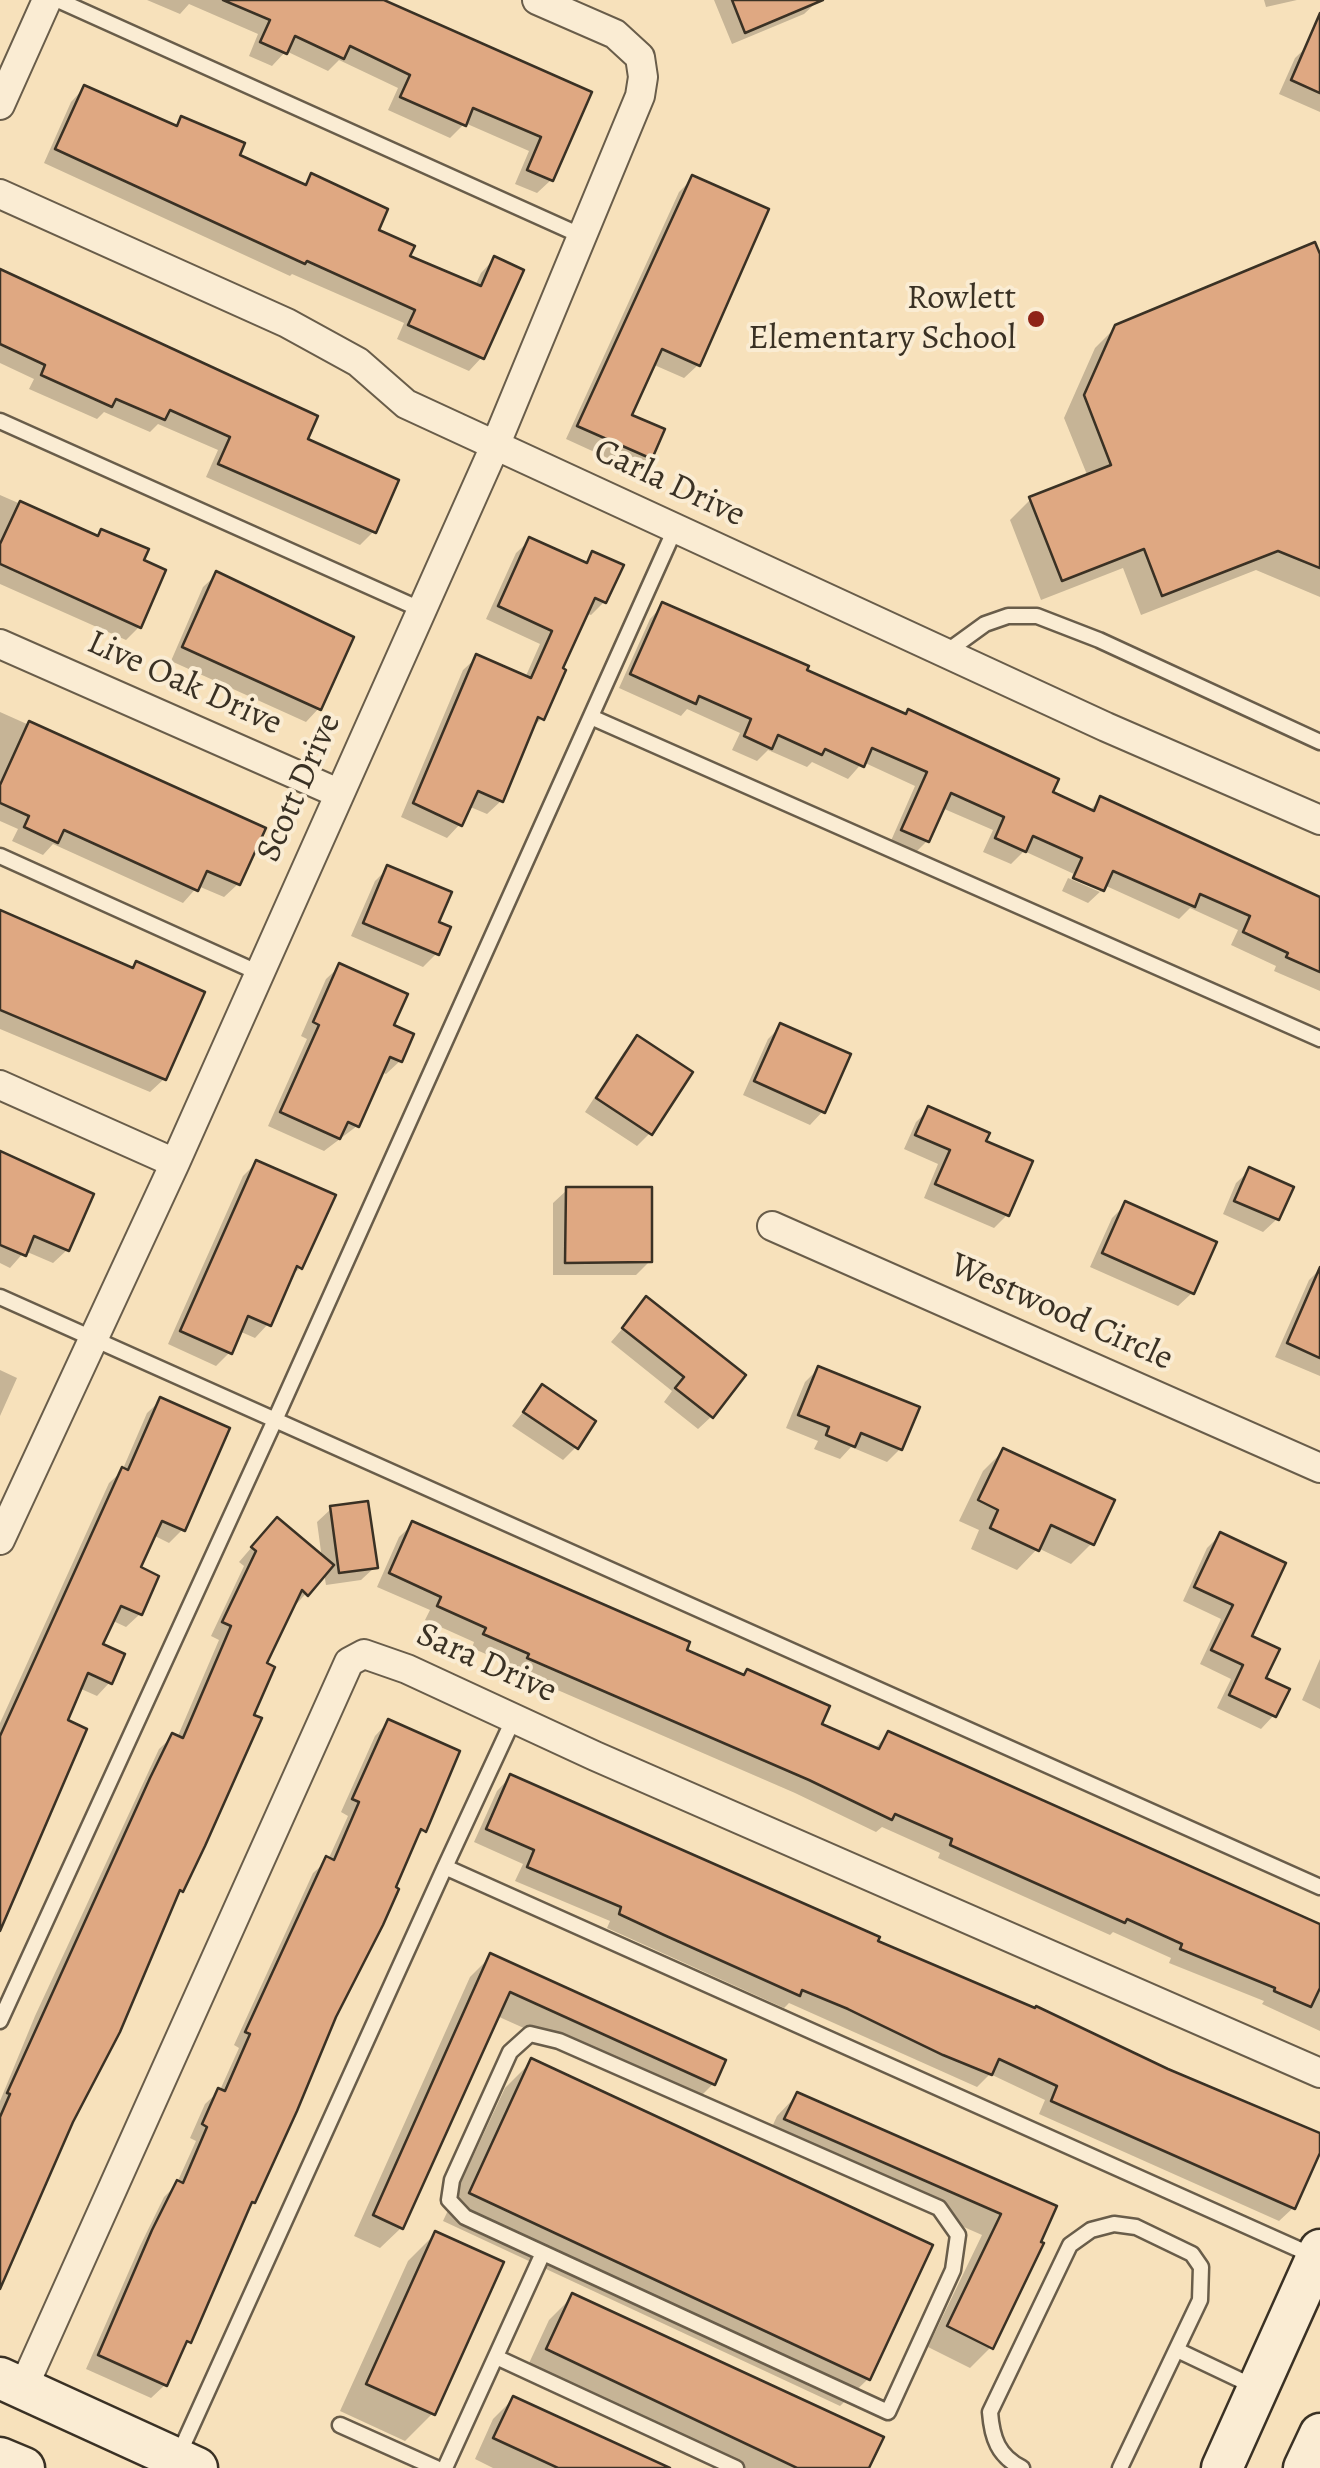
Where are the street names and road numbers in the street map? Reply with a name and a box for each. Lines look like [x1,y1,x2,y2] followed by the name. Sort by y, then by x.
[587,431,751,537] street label: Carla Drive
[80,622,288,746] street label: Live Oak Drive
[249,707,351,869] street label: Scott Drive
[943,1245,1179,1381] street label: Westwood Circle
[409,1615,563,1713] street label: Sara Drive

